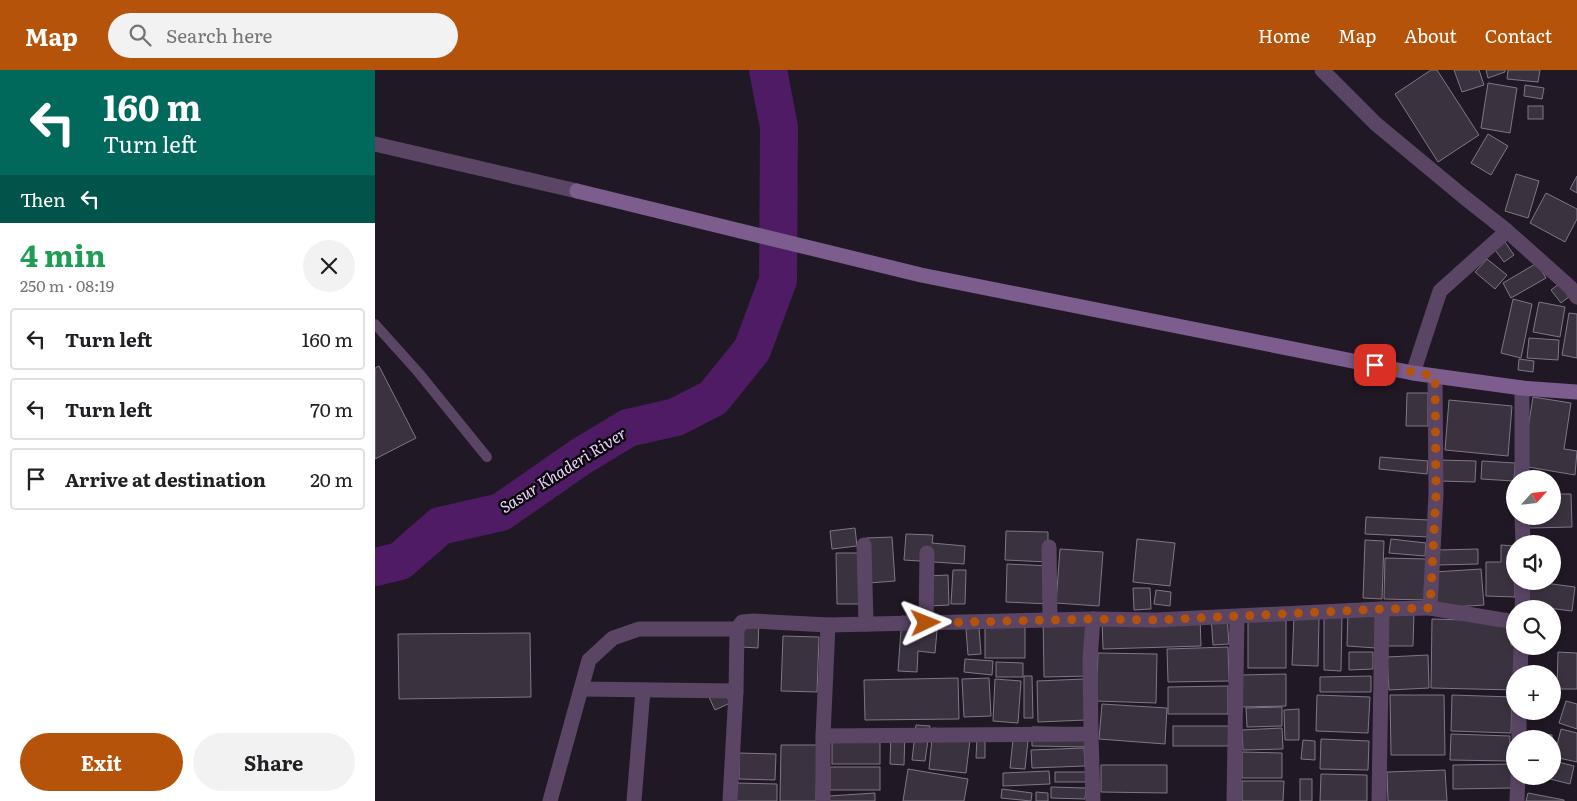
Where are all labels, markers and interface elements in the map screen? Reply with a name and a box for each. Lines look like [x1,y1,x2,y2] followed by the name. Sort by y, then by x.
[108,13,458,58] search box
[25,18,78,53] text: Map
[126,21,154,49] icon: search
[166,21,272,49] text: Search here
[1258,22,1310,49] text: Home
[1338,22,1376,49] text: Map
[1404,22,1457,49] text: About
[1485,22,1552,49] text: Contact
[103,80,201,132] text: 160 m
[20,90,85,155] icon: left
[103,127,197,160] text: Turn left
[20,185,66,213] text: Then
[76,185,104,213] icon: left
[20,232,106,276] text: 4 min
[303,240,355,292] button: close
[20,273,114,297] text: 250 m · 08:19
[22,325,50,353] icon: left
[65,325,152,353] text: Turn left
[302,325,353,353] text: 160 m
[1354,344,1396,386] pin
[1361,351,1389,379] icon: arrive
[22,395,50,423] icon: left
[65,395,152,423] text: Turn left
[310,395,353,423] text: 70 m
[494,420,631,518] water label: Sasur Khaderi River
[22,465,50,493] icon: arrive
[65,465,266,493] text: Arrive at destination
[310,465,353,493] text: 20 m
[1506,470,1561,525] north arrow
[1506,470,1561,785] map controls
[1506,535,1561,590] button: sound
[899,596,951,648] position arrow
[1506,600,1561,655] button: search
[1506,665,1561,720] button: +
[1506,730,1561,785] button: −
[20,733,183,791] button: Exit
[193,733,355,791] button: Share

